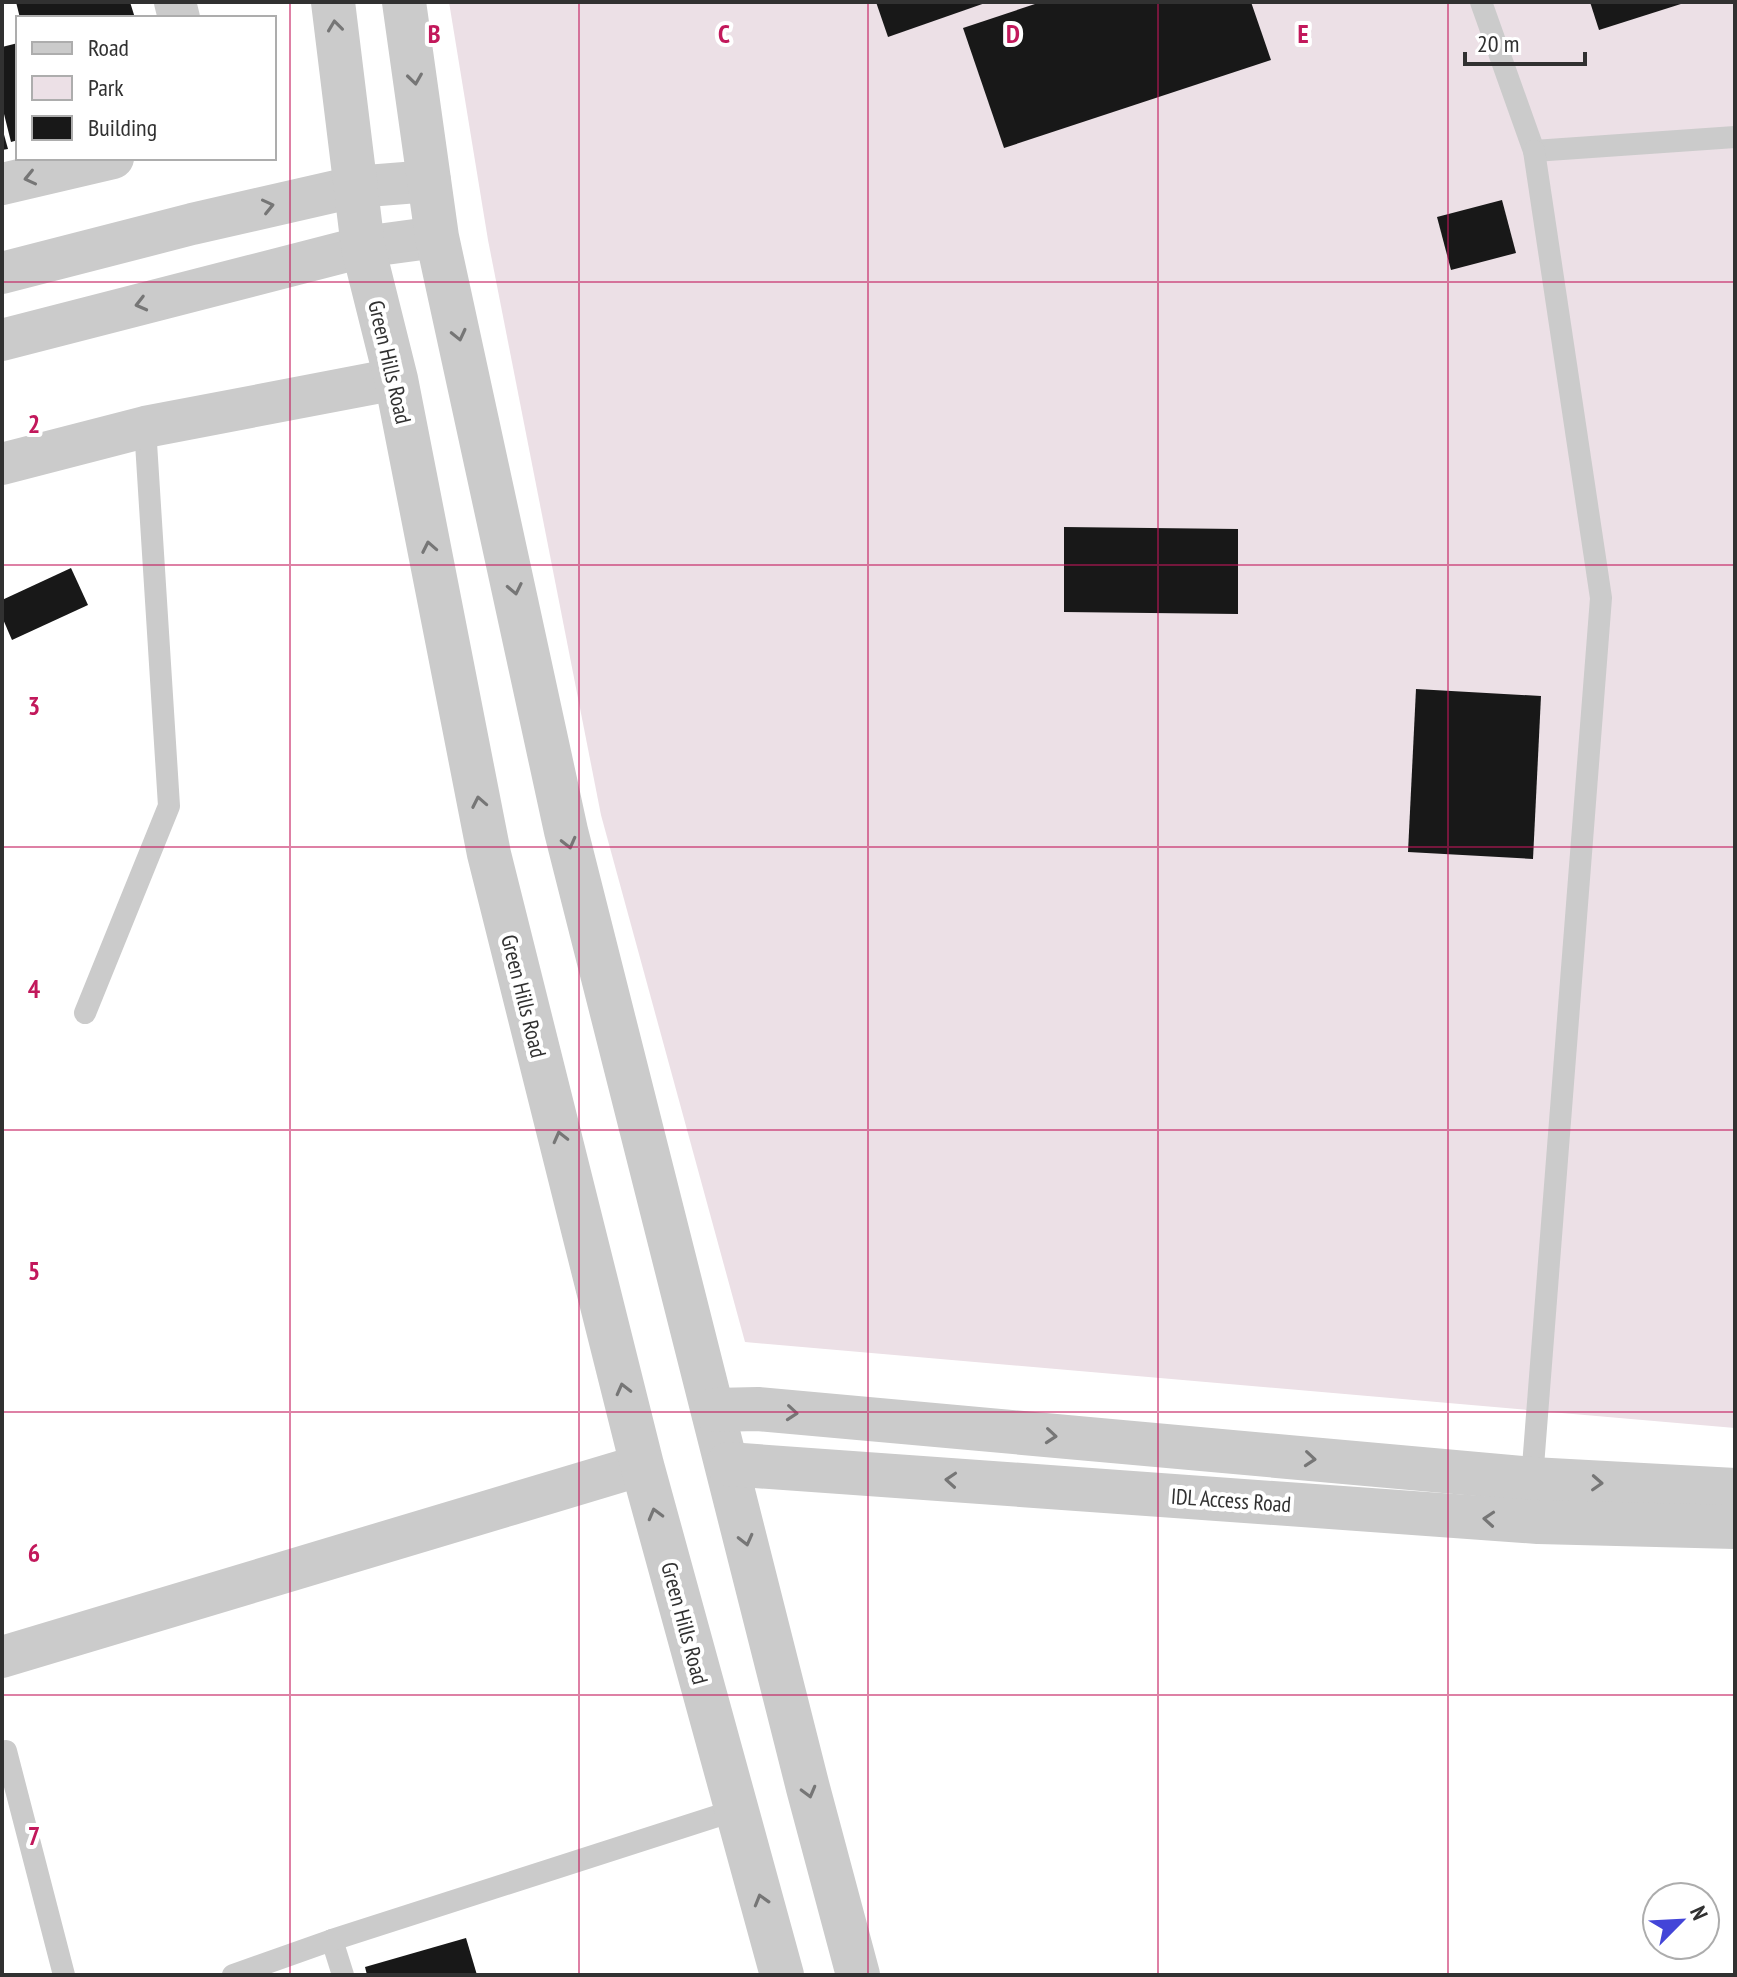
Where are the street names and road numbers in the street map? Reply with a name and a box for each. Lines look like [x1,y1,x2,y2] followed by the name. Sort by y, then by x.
[362,298,418,426] street label: Green Hills Road
[495,932,553,1060] street label: Green Hills Road
[1170,1482,1292,1518] street label: IDL Access Road
[655,1559,715,1687] street label: Green Hills Road

